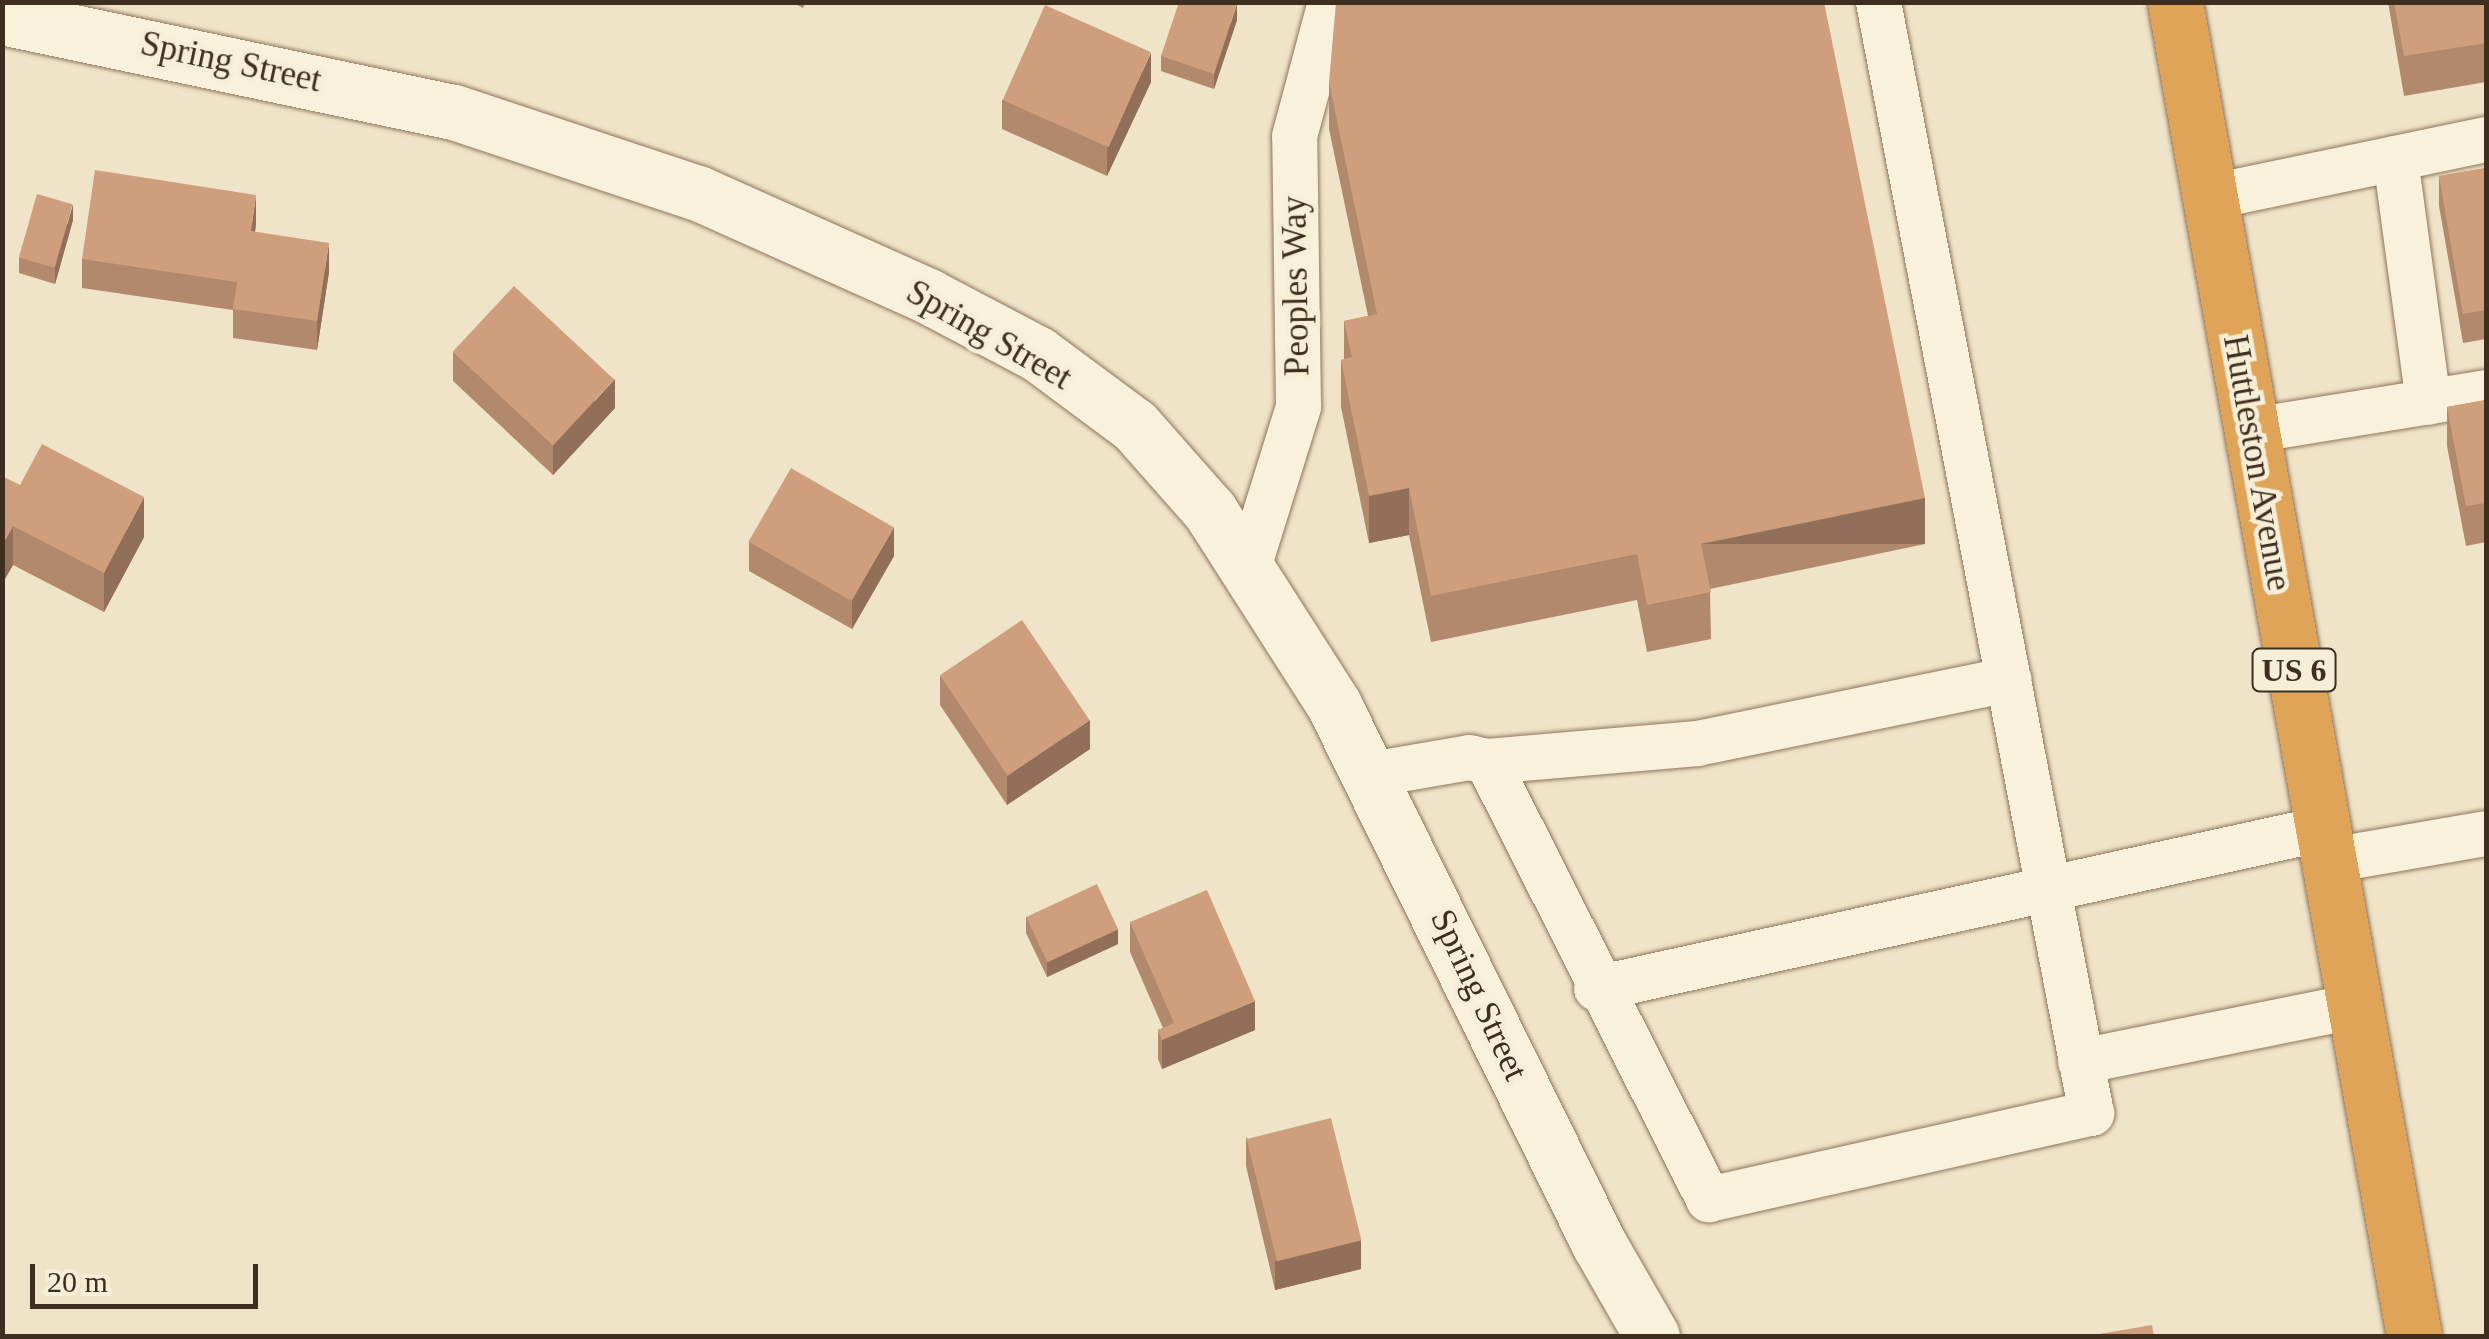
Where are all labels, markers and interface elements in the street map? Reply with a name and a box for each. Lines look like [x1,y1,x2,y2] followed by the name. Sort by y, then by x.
[137,22,325,102] street label: Spring Street
[1273,195,1319,377] street label: Peoples Way
[899,271,1079,399] street label: Spring Street
[2214,331,2300,595] street label: Huttleston Avenue
[2252,643,2336,697] road number: US 6
[1421,903,1537,1087] street label: Spring Street
[35,1244,262,1306] scale bar
[47,1265,108,1298] text: 20 m

